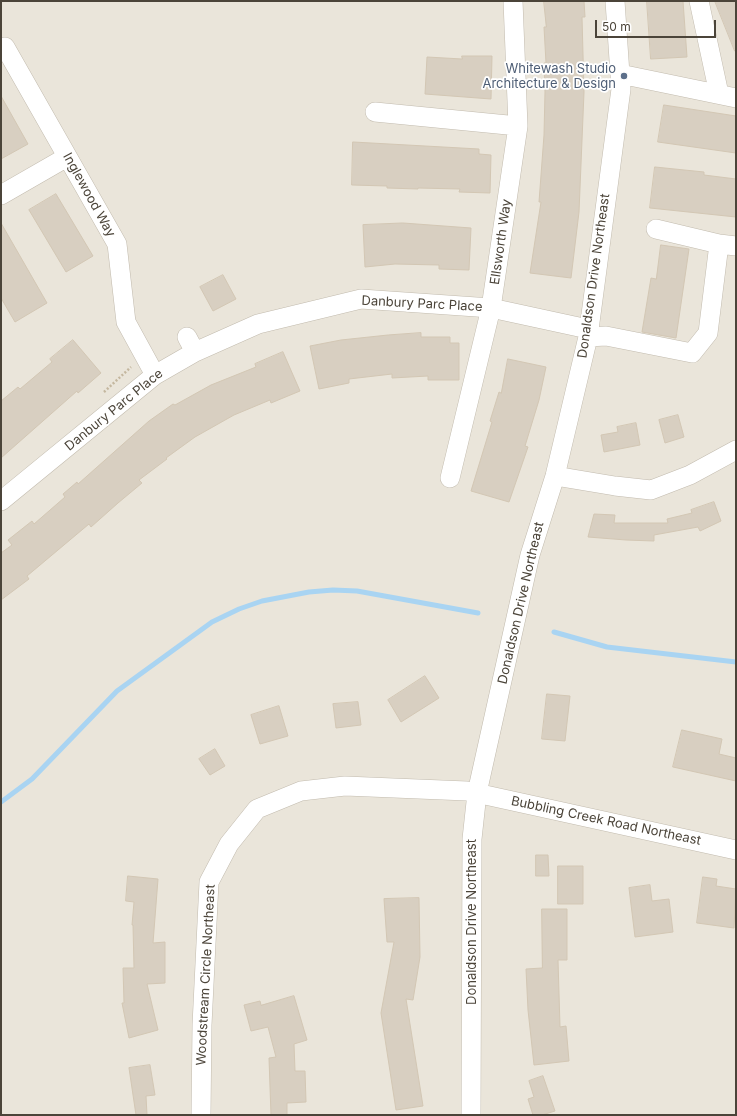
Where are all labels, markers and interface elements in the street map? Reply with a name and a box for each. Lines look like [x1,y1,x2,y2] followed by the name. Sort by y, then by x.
[597,12,718,38] scale bar
[602,19,631,34] text: 50 m
[482,61,616,92] place label: Whitewash Studio Architecture & Design
[619,71,629,81] marker: Whitewash Studio Architecture & Design
[59,150,119,240] street label: Inglewood Way
[575,193,613,359] street label: Donaldson Drive Northeast
[487,198,515,286] street label: Ellsworth Way
[361,293,483,315] street label: Danbury Parc Place
[62,366,166,454] street label: Danbury Parc Place
[495,520,547,686] street label: Donaldson Drive Northeast
[510,793,702,849] street label: Bubbling Creek Road Northeast
[464,839,480,1005] street label: Donaldson Drive Northeast
[193,884,219,1066] street label: Woodstream Circle Northeast

